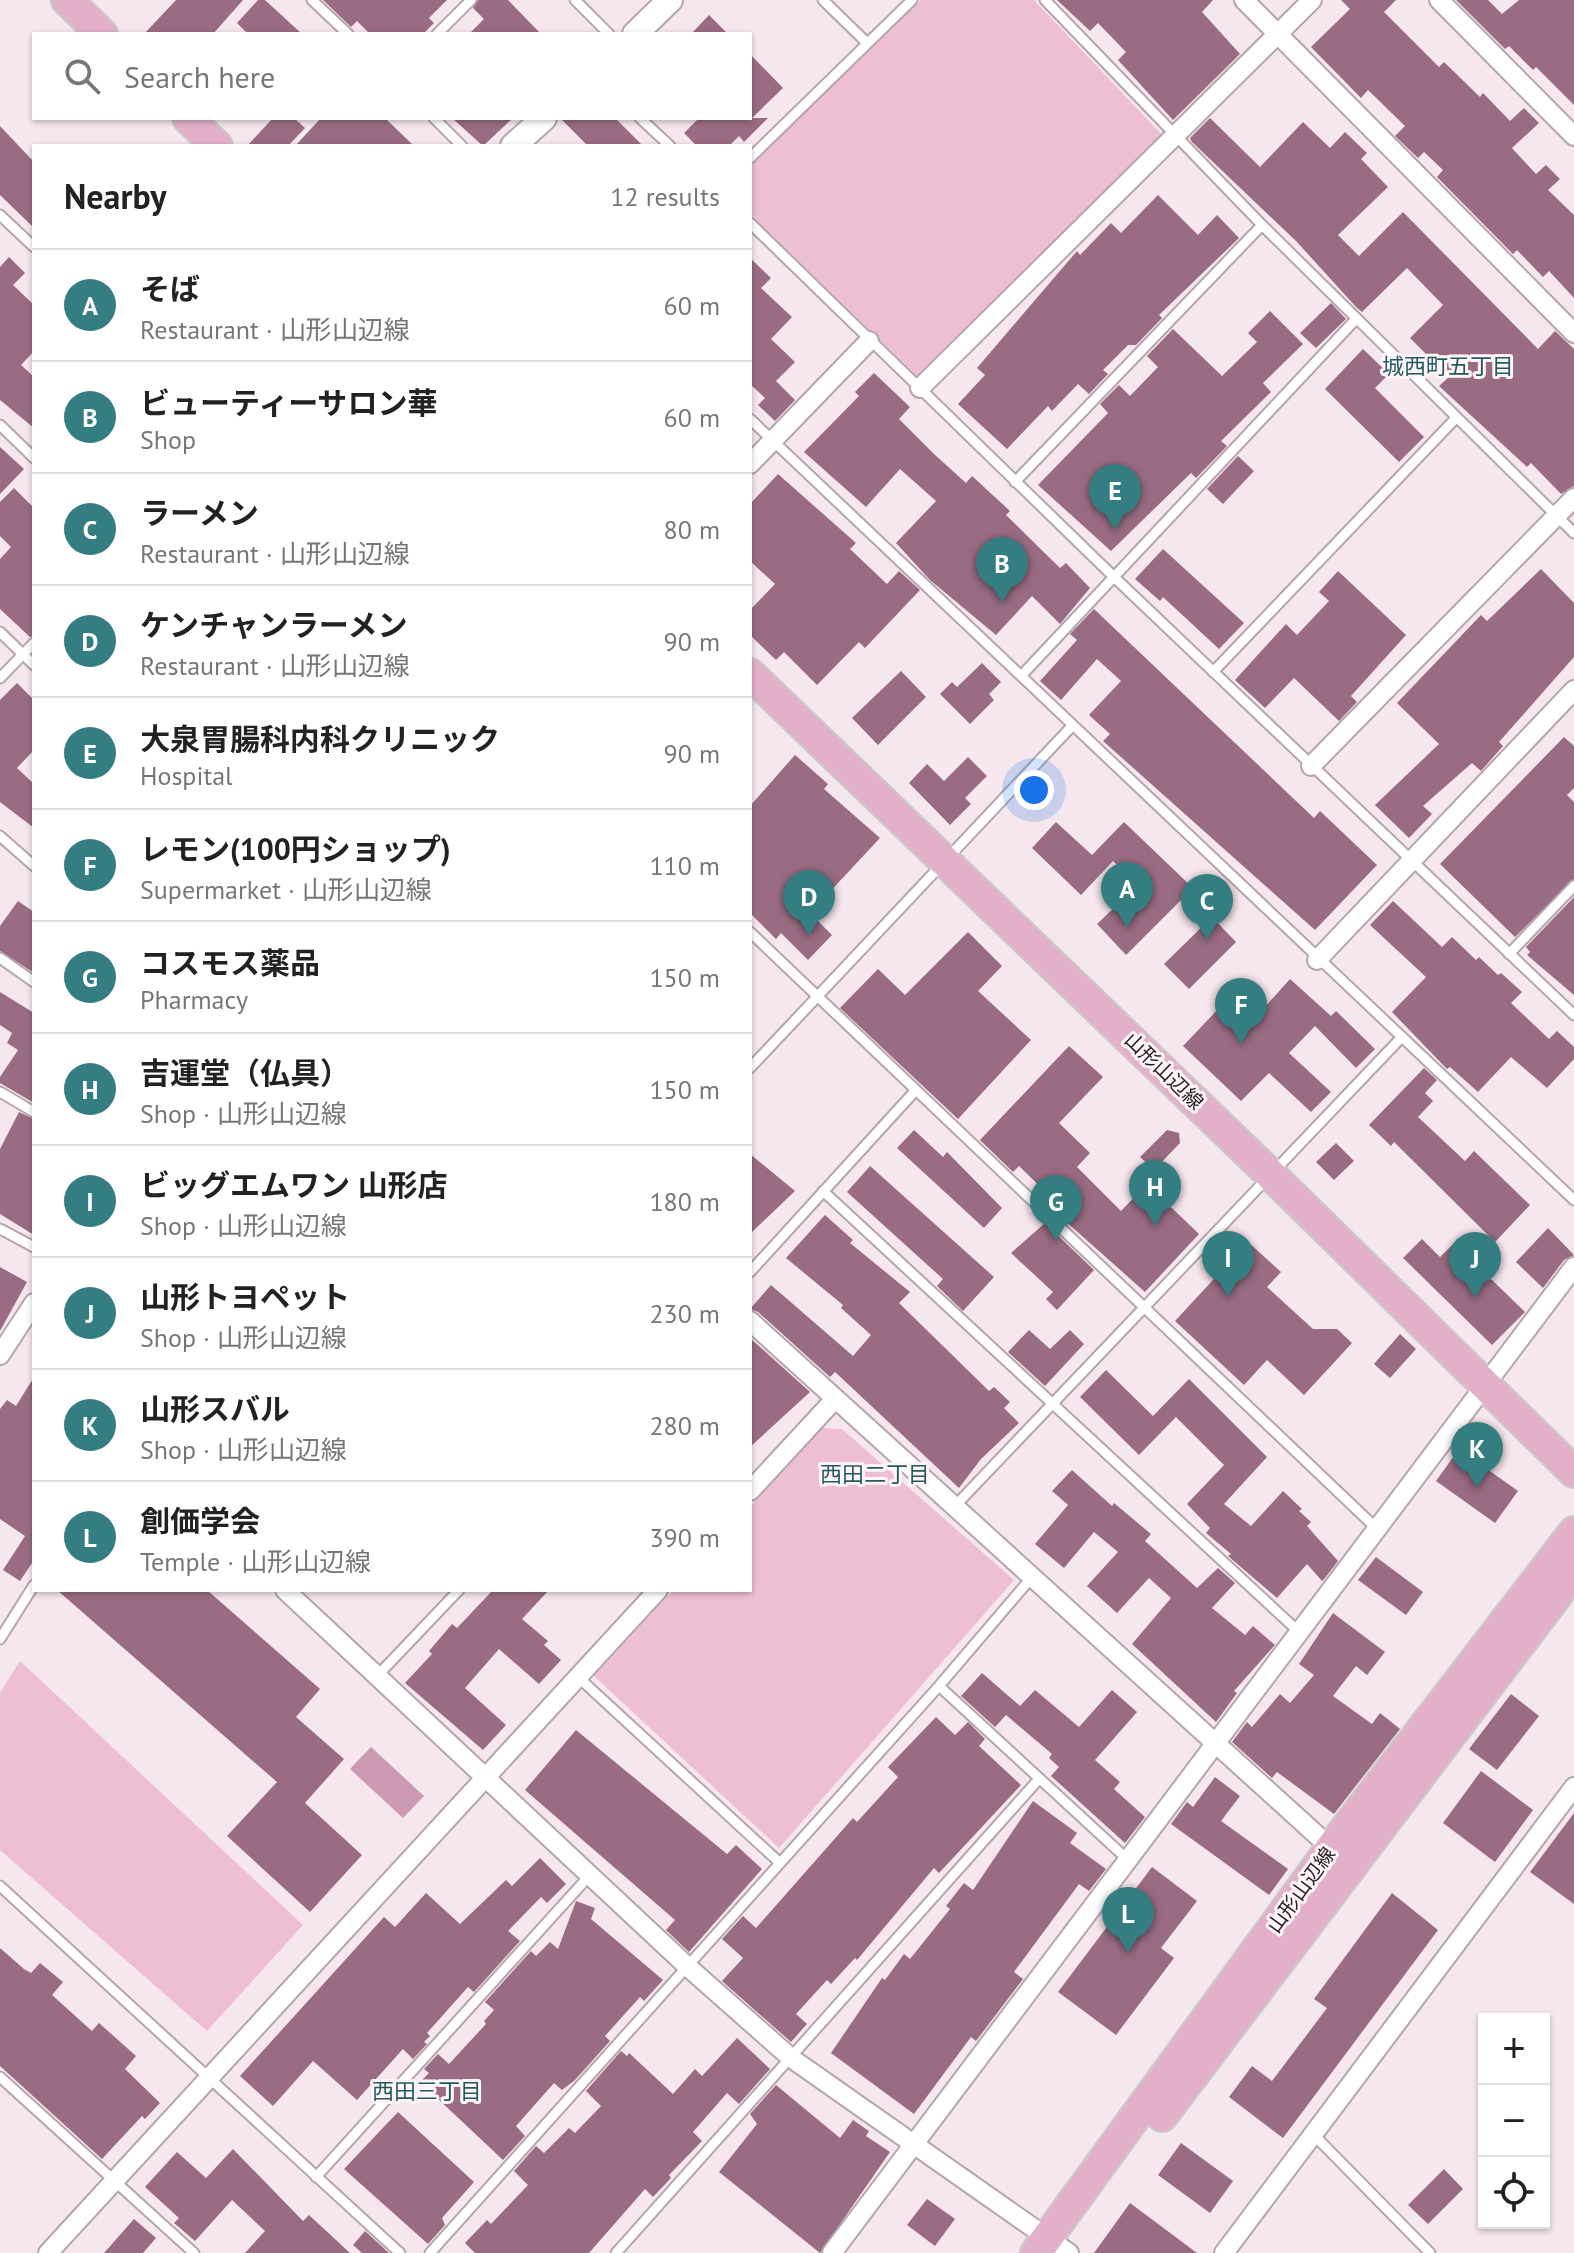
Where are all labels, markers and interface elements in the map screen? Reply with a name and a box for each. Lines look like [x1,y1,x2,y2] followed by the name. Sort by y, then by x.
[32,32,752,120] search box
[60,54,104,98] icon: search
[124,57,275,96] text: Search here
[64,174,166,218] text: Nearby
[610,180,720,213] text: 12 results
[140,269,200,308] text: そば
[82,289,98,322] text: A
[664,289,720,322] text: 60 m
[140,313,410,346] text: Restaurant · 山形山辺線
[1382,352,1514,380] district label: 城西町五丁目
[140,383,438,422] text: ビューティーサロン華
[82,401,98,434] text: B
[664,401,720,434] text: 60 m
[140,423,196,456] text: Shop
[1089,464,1141,530] pin: E
[140,493,259,532] text: ラーメン
[83,513,97,546] text: C
[664,513,720,546] text: 80 m
[140,537,410,570] text: Restaurant · 山形山辺線
[976,537,1028,603] pin: B
[140,605,408,644] text: ケンチャンラーメン
[82,625,98,658] text: D
[664,625,720,658] text: 90 m
[140,649,410,682] text: Restaurant · 山形山辺線
[140,719,500,758] text: 大泉胃腸科内科クリニック
[83,737,97,770] text: E
[664,737,720,770] text: 90 m
[140,759,233,792] text: Hospital
[1014,770,1054,810] your location
[140,829,451,868] text: レモン(100円ショップ)
[83,849,97,882] text: F
[649,849,720,882] text: 110 m
[1101,862,1153,928] pin: A
[783,870,835,936] pin: D
[140,873,432,906] text: Supermarket · 山形山辺線
[1181,874,1233,940] pin: C
[140,943,320,982] text: コスモス薬品
[82,961,98,994] text: G
[649,961,720,994] text: 150 m
[1215,978,1267,1044] pin: F
[140,983,248,1016] text: Pharmacy
[1119,1027,1209,1115] street label: 山形山辺線
[140,1053,350,1092] text: 吉運堂（仏具）
[82,1073,98,1106] text: H
[649,1073,720,1106] text: 150 m
[140,1097,347,1130] text: Shop · 山形山辺線
[1129,1160,1181,1226] pin: H
[140,1165,448,1204] text: ビッグエムワン 山形店
[1030,1175,1082,1241] pin: G
[86,1185,94,1218] text: I
[649,1185,720,1218] text: 180 m
[140,1209,347,1242] text: Shop · 山形山辺線
[1202,1231,1254,1297] pin: I
[1449,1232,1501,1298] pin: J
[140,1277,350,1316] text: 山形トヨペット
[86,1297,94,1330] text: J
[649,1297,720,1330] text: 230 m
[140,1321,347,1354] text: Shop · 山形山辺線
[140,1389,290,1428] text: 山形スバル
[82,1409,98,1442] text: K
[649,1409,720,1442] text: 280 m
[1451,1422,1503,1488] pin: K
[140,1433,347,1466] text: Shop · 山形山辺線
[820,1460,930,1488] district label: 西田二丁目
[140,1501,260,1540] text: 創価学会
[83,1521,97,1554] text: L
[649,1521,720,1554] text: 390 m
[140,1545,371,1578] text: Temple · 山形山辺線
[1261,1842,1341,1938] street label: 山形山辺線
[1102,1887,1154,1953] pin: L
[1478,2013,1550,2229] map controls
[1478,2013,1550,2085] button: +
[372,2077,482,2105] district label: 西田三丁目
[1478,2085,1550,2157] button: −
[1478,2157,1550,2229] button: locate

